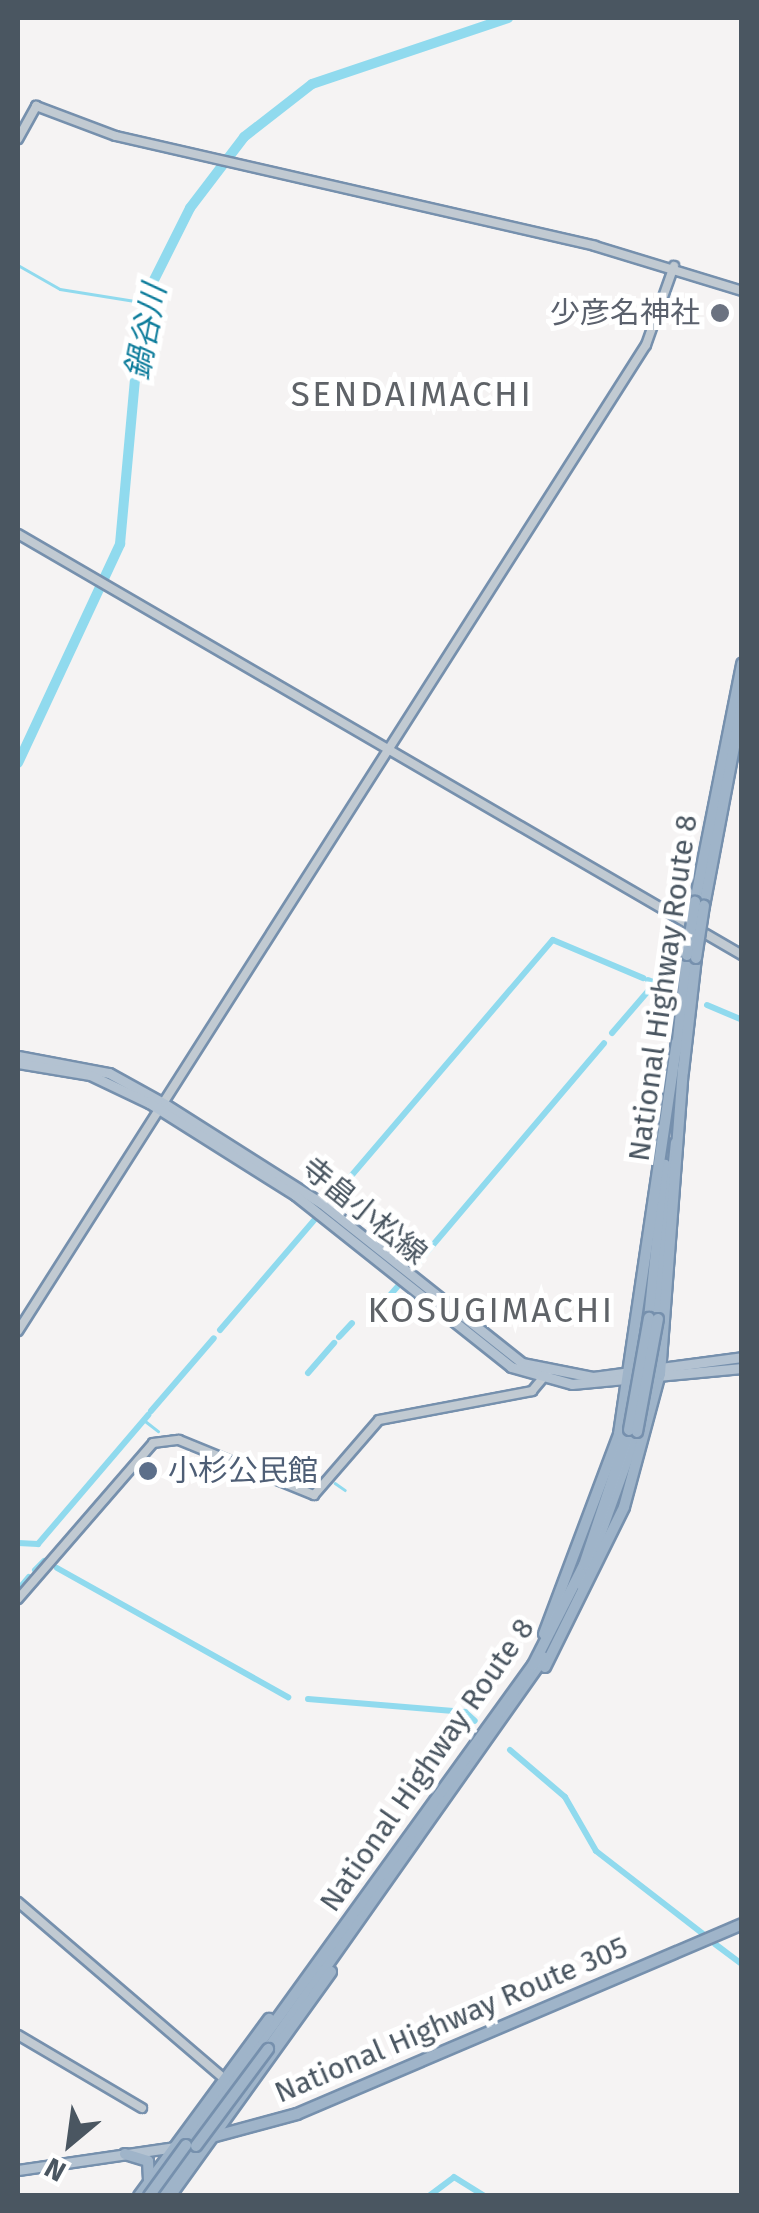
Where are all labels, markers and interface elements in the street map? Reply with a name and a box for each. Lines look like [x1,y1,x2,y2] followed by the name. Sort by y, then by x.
[118,281,174,383] water label: 鍋谷川
[550,295,700,331] place label: 少彦名神社
[709,302,731,324] marker: 少彦名神社
[291,373,533,415] district label: SENDAIMACHI
[621,812,705,1164] street label: National Highway Route 8
[294,1150,434,1272] street label: 寺畠小松線
[367,1289,615,1331] district label: KOSUGIMACHI
[168,1453,318,1489] place label: 小杉公民館
[137,1460,159,1482] marker: 小杉公民館
[312,1611,542,1919] street label: National Highway Route 8
[269,1929,633,2111] street label: National Highway Route 305
[20,2093,120,2193] north arrow
[39,2151,71,2189] text: N

